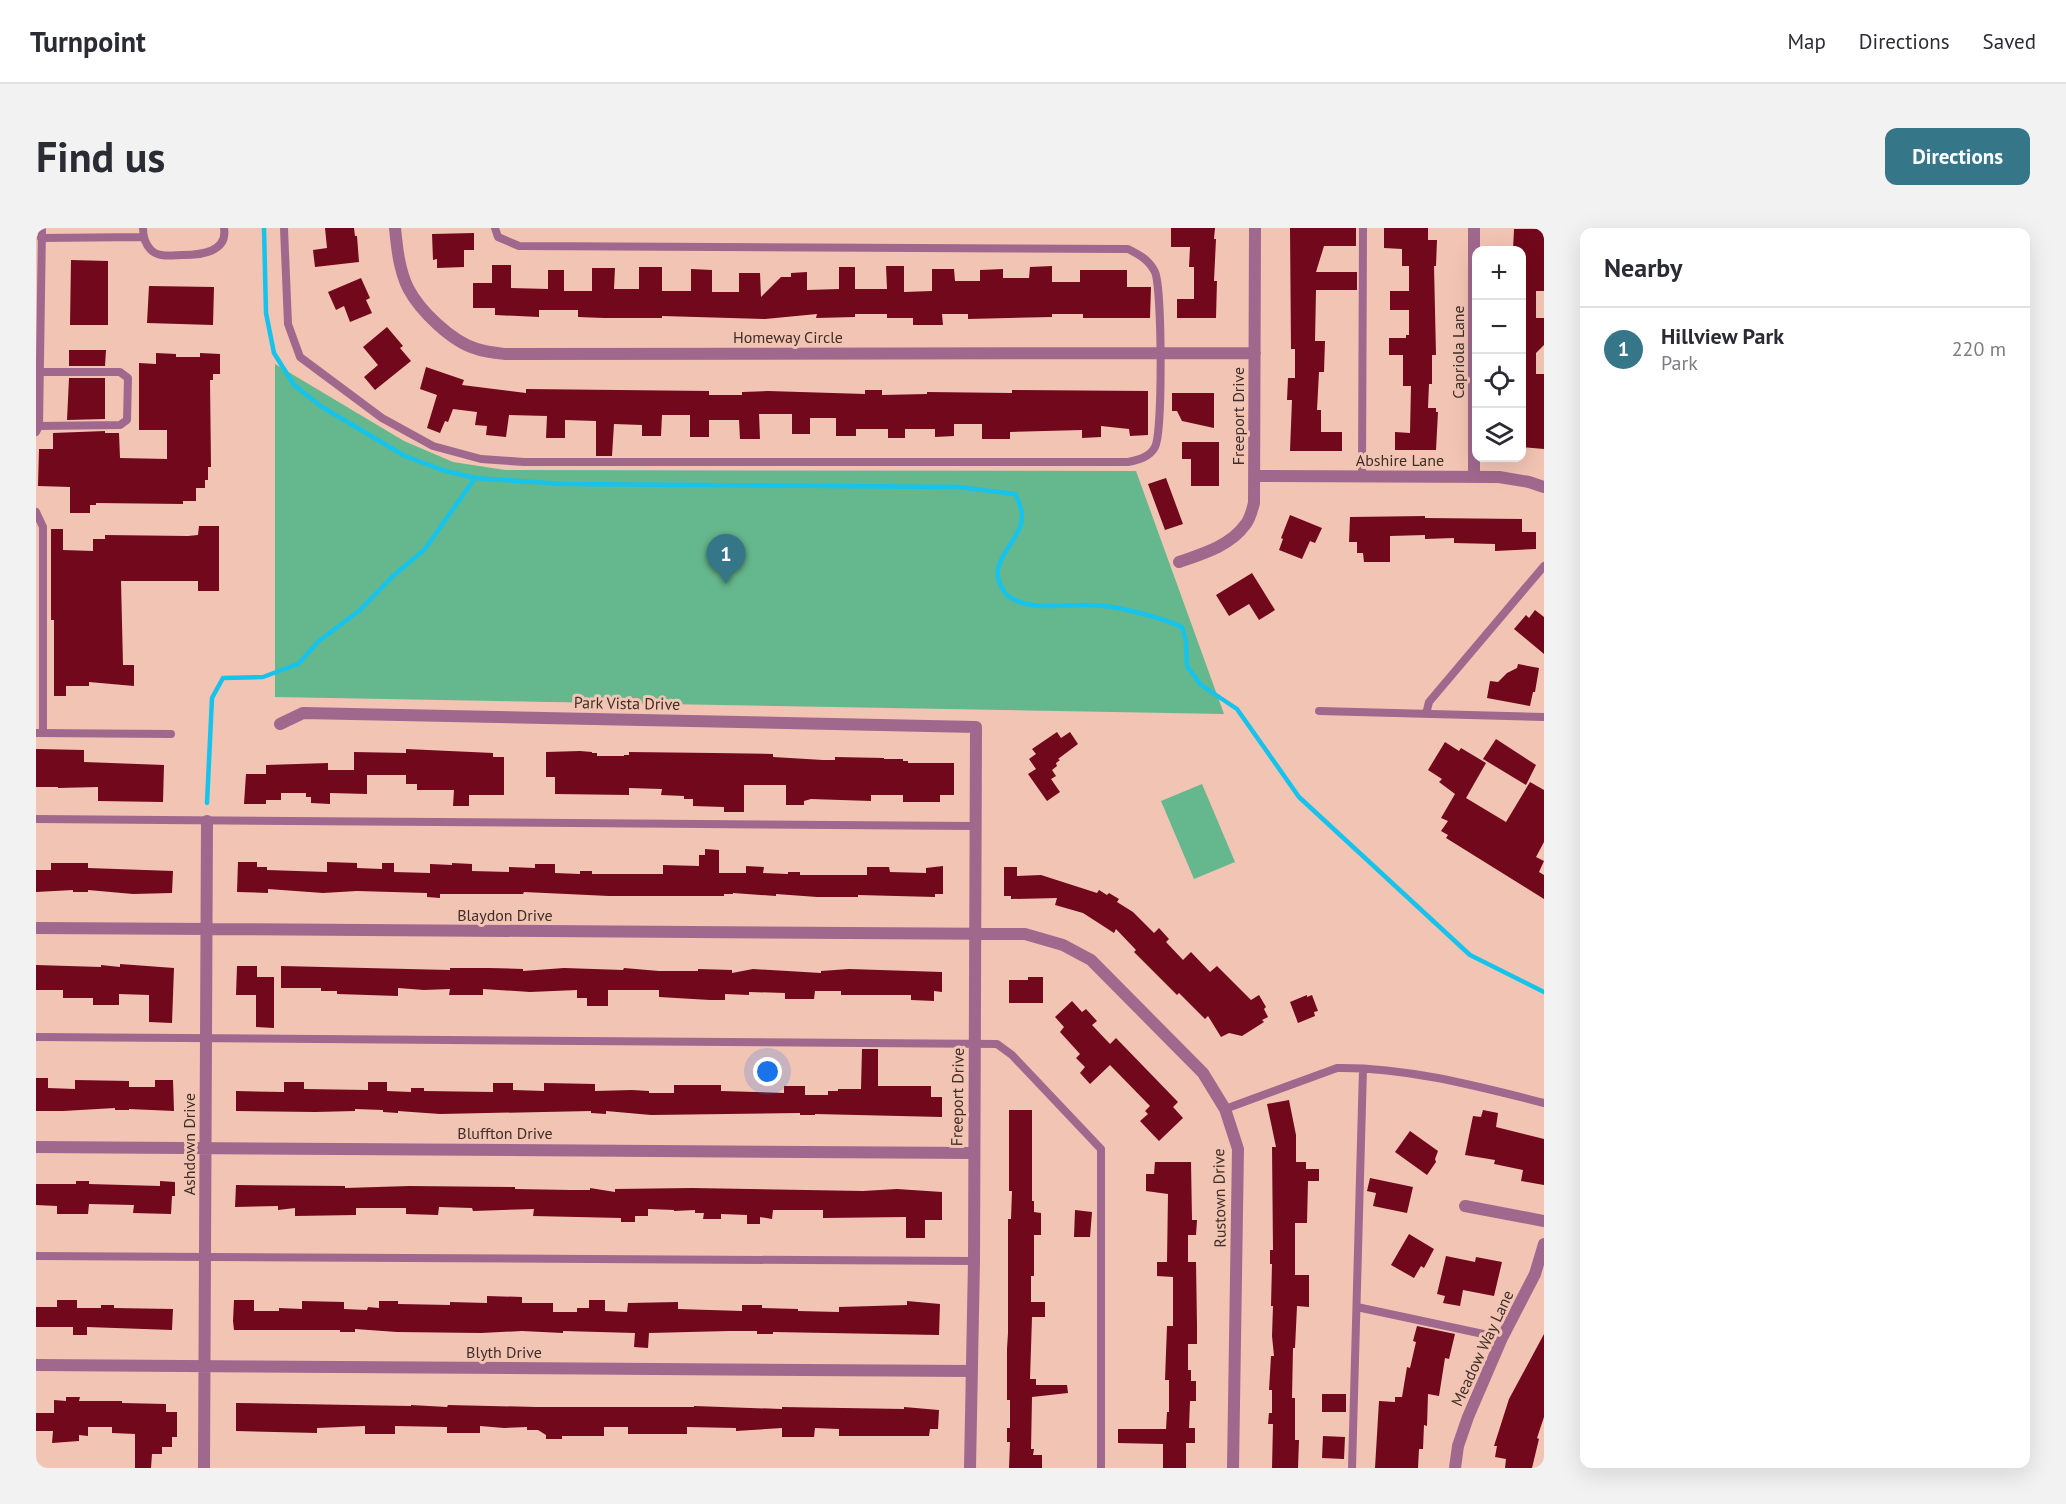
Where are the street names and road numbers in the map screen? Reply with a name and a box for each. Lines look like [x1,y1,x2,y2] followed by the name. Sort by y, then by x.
[1448,305,1468,399] street label: Capriola Lane
[733,327,843,347] street label: Homeway Circle
[1228,367,1248,465] street label: Freeport Drive
[1356,450,1444,470] street label: Abshire Lane
[574,692,680,714] street label: Park Vista Drive
[457,905,553,925] street label: Blaydon Drive
[946,1048,968,1146] street label: Freeport Drive
[179,1093,199,1195] street label: Ashdown Drive
[457,1123,553,1143] street label: Bluffton Drive
[1208,1148,1230,1248] street label: Rustown Drive
[1446,1287,1518,1409] street label: Meadow Way Lane
[466,1342,542,1362] street label: Blyth Drive

